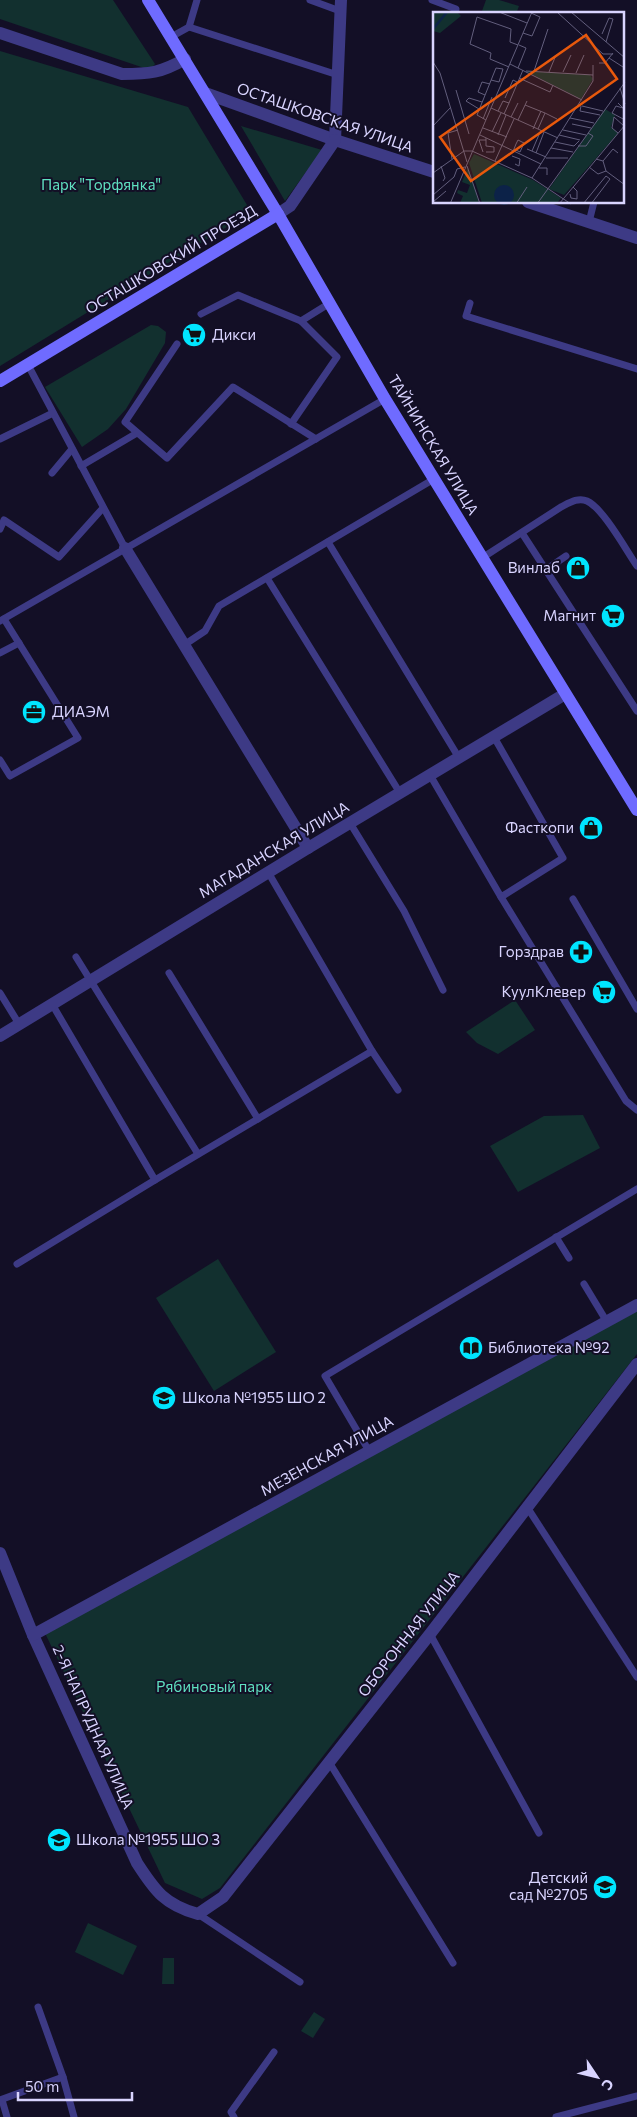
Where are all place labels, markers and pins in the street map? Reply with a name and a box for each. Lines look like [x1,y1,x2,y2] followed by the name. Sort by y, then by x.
[181,322,207,348] supermarket icon: Дикси
[212,325,256,343] place label: Дикси
[565,555,591,581] shop icon: Винлаб
[508,558,560,576] place label: Винлаб
[600,603,626,629] supermarket icon: Магнит
[543,606,596,624] place label: Магнит
[21,699,47,725] office icon: ДИАЭМ
[52,702,110,720] place label: ДИАЭМ
[578,815,604,841] shop icon: Фасткопи
[505,818,574,836] place label: Фасткопи
[568,939,594,965] pharmacy icon: Горздрав
[498,942,564,960] place label: Горздрав
[591,979,617,1005] supermarket icon: КуулКлевер
[501,982,586,1000] place label: КуулКлевер
[458,1335,484,1361] library icon: Библиотека №92
[488,1338,610,1356] place label: Библиотека №92
[151,1385,177,1411] school or university icon: Школа №1955 ШО 2
[182,1388,326,1406] place label: Школа №1955 ШО 2
[46,1827,72,1853] school or university icon: Школа №1955 ШО 3
[76,1830,220,1848] place label: Школа №1955 ШО 3
[509,1868,588,1903] place label: Детский сад №2705
[592,1874,618,1900] school or university icon: Детский сад №2705

